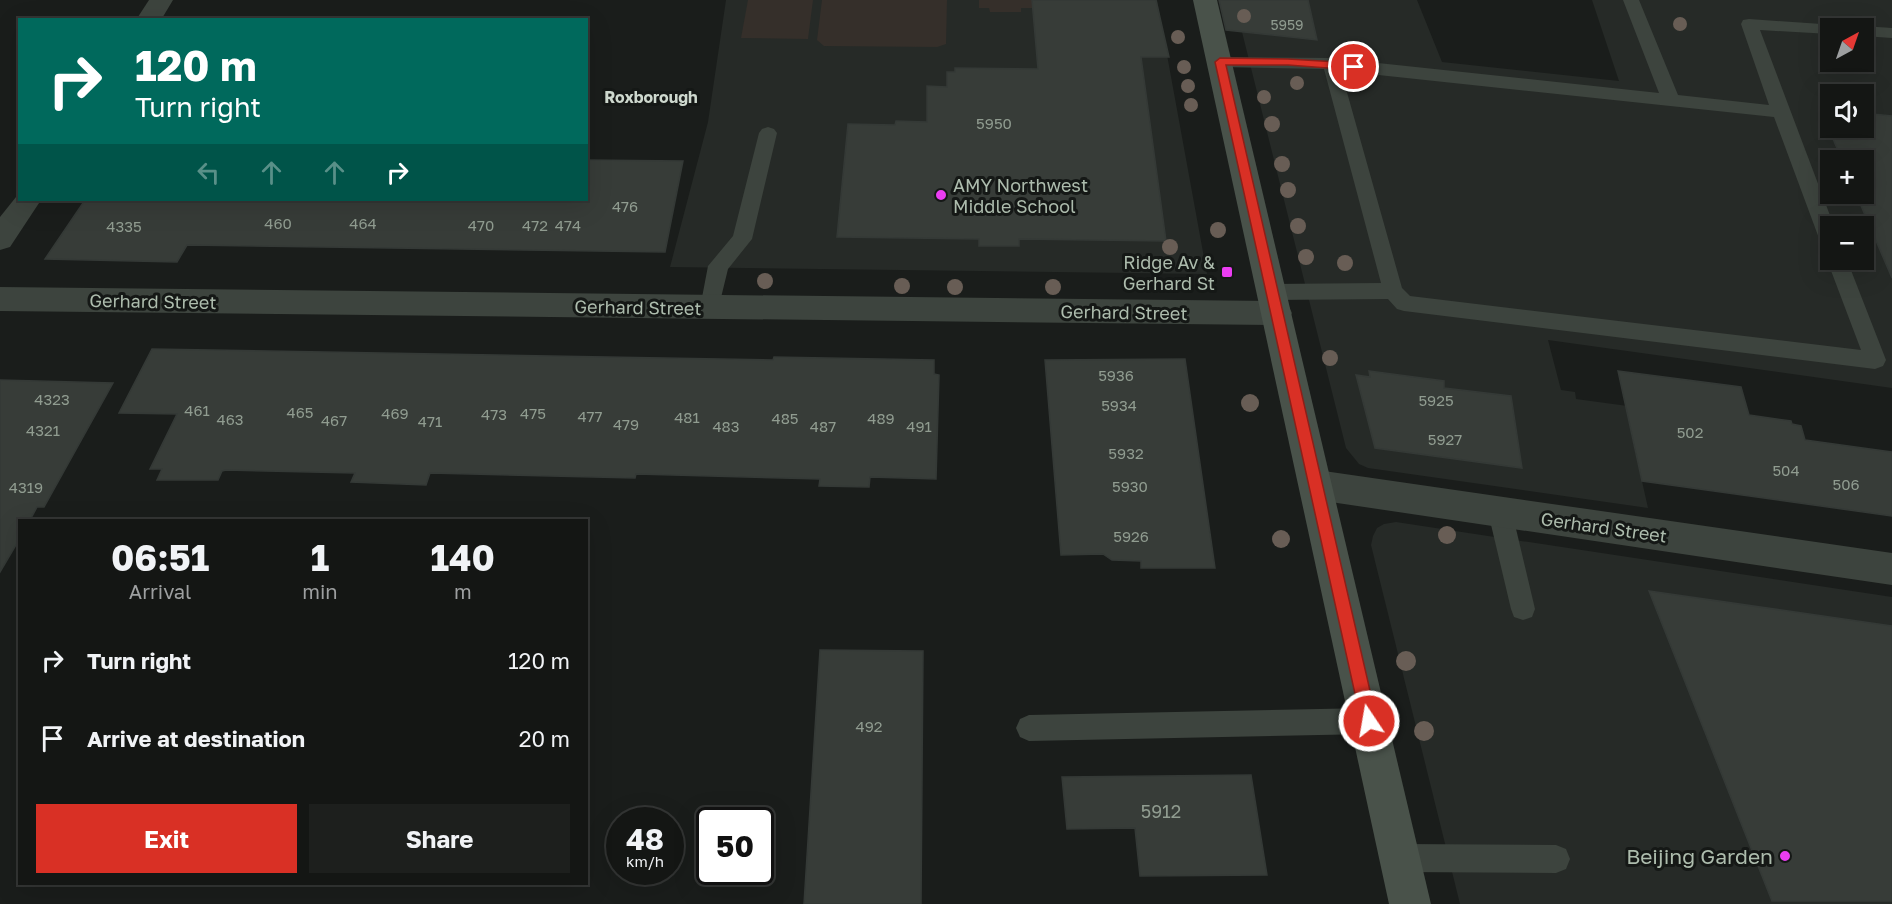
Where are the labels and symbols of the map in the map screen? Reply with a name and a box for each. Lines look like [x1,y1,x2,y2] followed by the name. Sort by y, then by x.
[1270,16,1304,33] house number: 5959
[1820,18,1874,72] north arrow
[1328,41,1379,92] pin
[604,87,698,107] district label: Roxborough
[976,114,1012,132] house number: 5950
[953,174,1088,217] place label: AMY Northwest Middle School
[934,188,948,202] marker: AMY Northwest Middle School
[612,197,638,215] house number: 476
[264,214,292,232] house number: 460
[349,214,377,232] house number: 464
[468,216,494,234] house number: 470
[522,216,548,234] house number: 472
[555,216,581,234] house number: 474
[106,217,142,235] house number: 4335
[1123,251,1215,294] place label: Ridge Av & Gerhard St
[1220,265,1234,279] marker: Ridge Av & Gerhard St
[89,289,217,313] street label: Gerhard Street
[574,295,702,319] street label: Gerhard Street
[1060,300,1188,324] street label: Gerhard Street
[1098,366,1134,384] house number: 5936
[34,390,70,408] house number: 4323
[1418,391,1454,409] house number: 5925
[1101,396,1137,414] house number: 5934
[184,401,210,419] house number: 461
[287,403,313,421] house number: 465
[381,404,409,422] house number: 469
[520,404,546,422] house number: 475
[481,405,507,423] house number: 473
[577,407,603,425] house number: 477
[674,408,700,426] house number: 481
[771,409,799,427] house number: 485
[867,409,895,427] house number: 489
[216,410,244,428] house number: 463
[321,411,347,429] house number: 467
[418,412,442,430] house number: 471
[613,415,639,433] house number: 479
[712,417,740,435] house number: 483
[810,417,836,435] house number: 487
[906,417,932,435] house number: 491
[26,421,60,439] house number: 4321
[1677,423,1703,441] house number: 502
[1428,430,1462,448] house number: 5927
[1108,444,1144,462] house number: 5932
[1772,461,1800,479] house number: 504
[1832,475,1860,493] house number: 506
[1112,477,1148,495] house number: 5930
[9,478,43,496] house number: 4319
[1540,507,1668,547] street label: Gerhard Street
[1113,527,1149,545] house number: 5926
[1337,689,1401,753] position arrow
[856,717,882,735] house number: 492
[1141,800,1181,822] house number: 5912
[696,807,774,885] speed limit sign: 50
[1626,843,1773,869] place label: Beijing Garden
[1778,849,1792,863] marker: Beijing Garden

